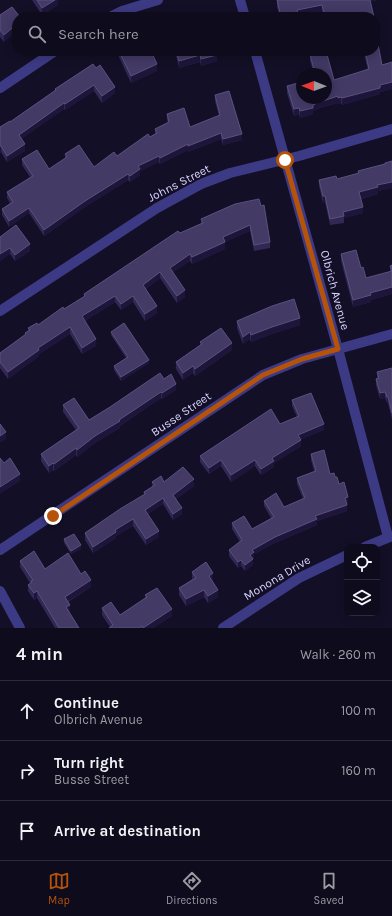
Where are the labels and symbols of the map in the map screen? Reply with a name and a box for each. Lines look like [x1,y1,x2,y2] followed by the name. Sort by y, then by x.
[296,68,332,104] north arrow
[276,151,294,169] route start
[146,161,213,205] street label: Johns Street
[318,249,352,331] street label: Olbrich Avenue
[148,389,214,439] street label: Busse Street
[44,507,62,525] route end
[241,553,313,603] street label: Monona Drive

